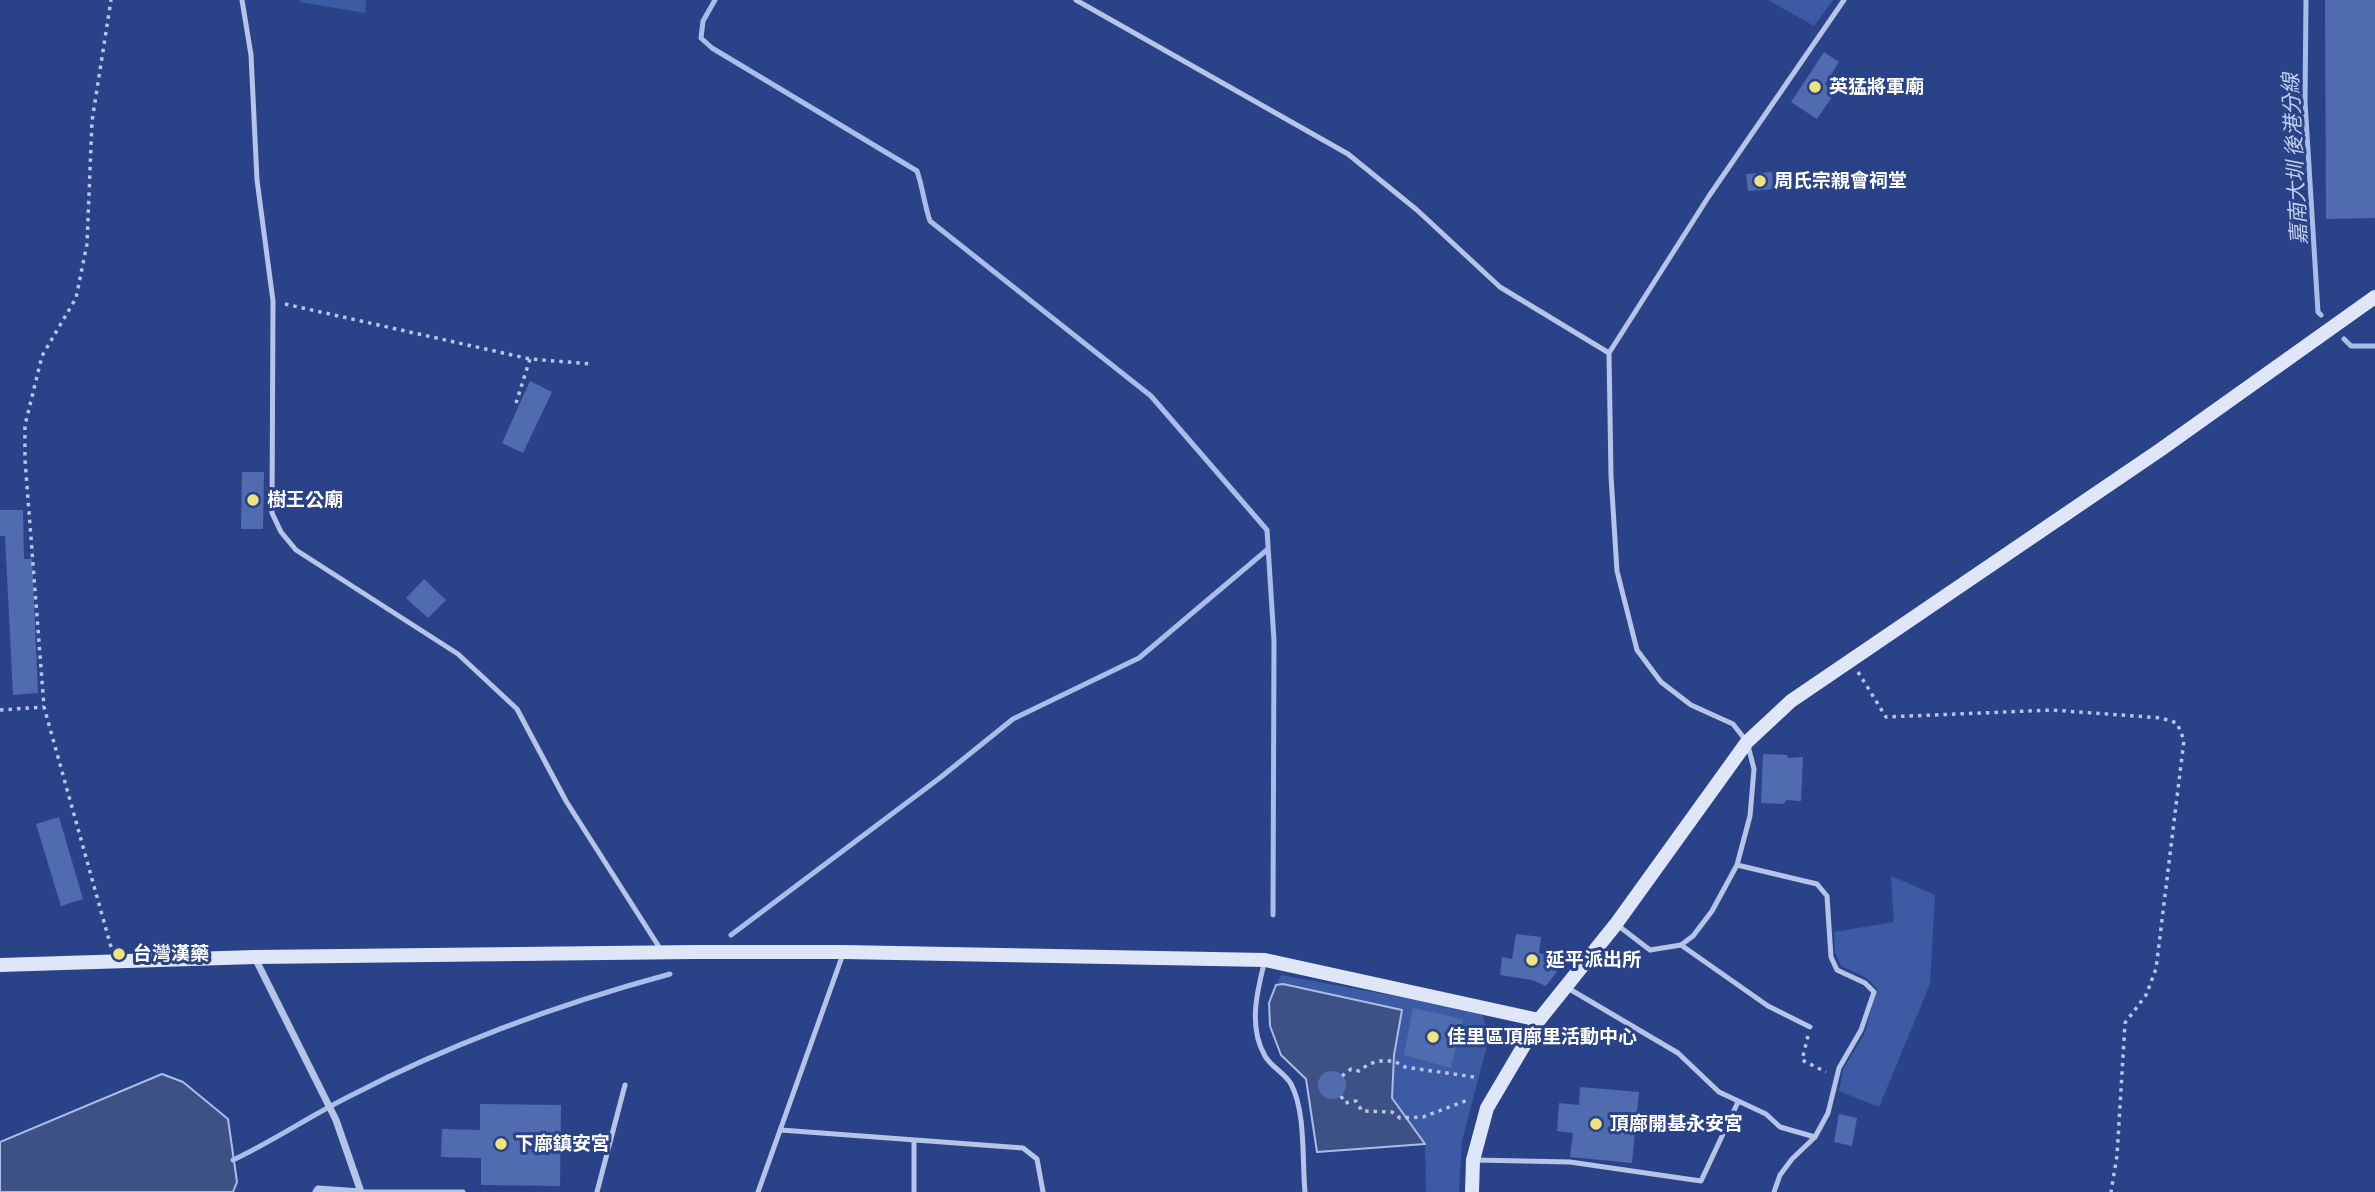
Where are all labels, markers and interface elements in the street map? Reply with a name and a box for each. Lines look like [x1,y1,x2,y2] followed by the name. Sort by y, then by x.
[2278,72,2312,246] water label: 嘉南大圳 後港分線
[1829,76,1924,98] place label: 英猛將軍廟
[1807,79,1823,95] marker: 英猛將軍廟
[1774,170,1907,192] place label: 周氏宗親會祠堂
[1752,173,1768,189] marker: 周氏宗親會祠堂
[267,489,343,511] place label: 樹王公廟
[245,492,261,508] marker: 樹王公廟
[133,943,209,965] place label: 台灣漢藥
[111,946,127,962] marker: 台灣漢藥
[1546,949,1641,971] place label: 延平派出所
[1524,952,1540,968] marker: 延平派出所
[1447,1026,1637,1048] place label: 佳里區頂廍里活動中心
[1425,1029,1441,1045] marker: 佳里區頂廍里活動中心
[1610,1113,1743,1135] place label: 頂廍開基永安宮
[1588,1116,1604,1132] marker: 頂廍開基永安宮
[515,1133,610,1155] place label: 下廍鎮安宮
[493,1136,509,1152] marker: 下廍鎮安宮

